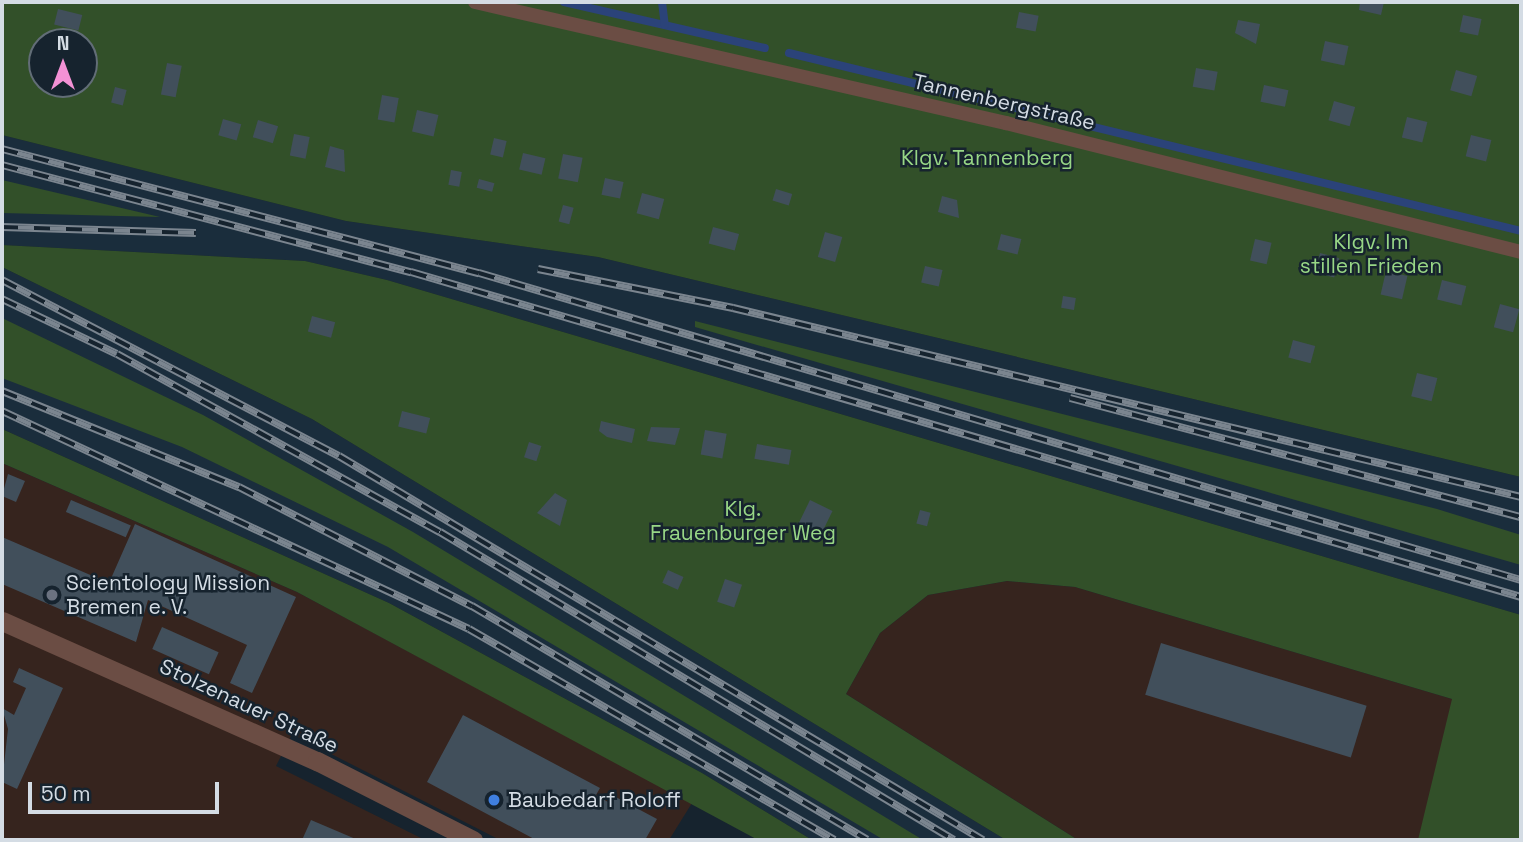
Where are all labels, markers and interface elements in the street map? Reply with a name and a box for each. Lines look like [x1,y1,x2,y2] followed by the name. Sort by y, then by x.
[28,28,98,98] north arrow
[57,31,69,56] text: N
[910,69,1098,135] street label: Tannenbergstraße
[900,145,1074,171] park label: Klgv. Tannenberg
[1300,229,1442,279] park label: Klgv. Im stillen Frieden
[650,496,836,546] park label: Klg. Frauenburger Weg
[66,570,270,620] place label: Scientology Mission Bremen e. V.
[44,587,60,603] marker: Scientology Mission Bremen e. V.
[156,654,342,758] street label: Stolzenauer Straße
[32,768,222,812] scale bar
[41,780,91,807] text: 50 m
[508,787,681,813] place label: Baubedarf Roloff
[486,792,502,808] marker: Baubedarf Roloff

